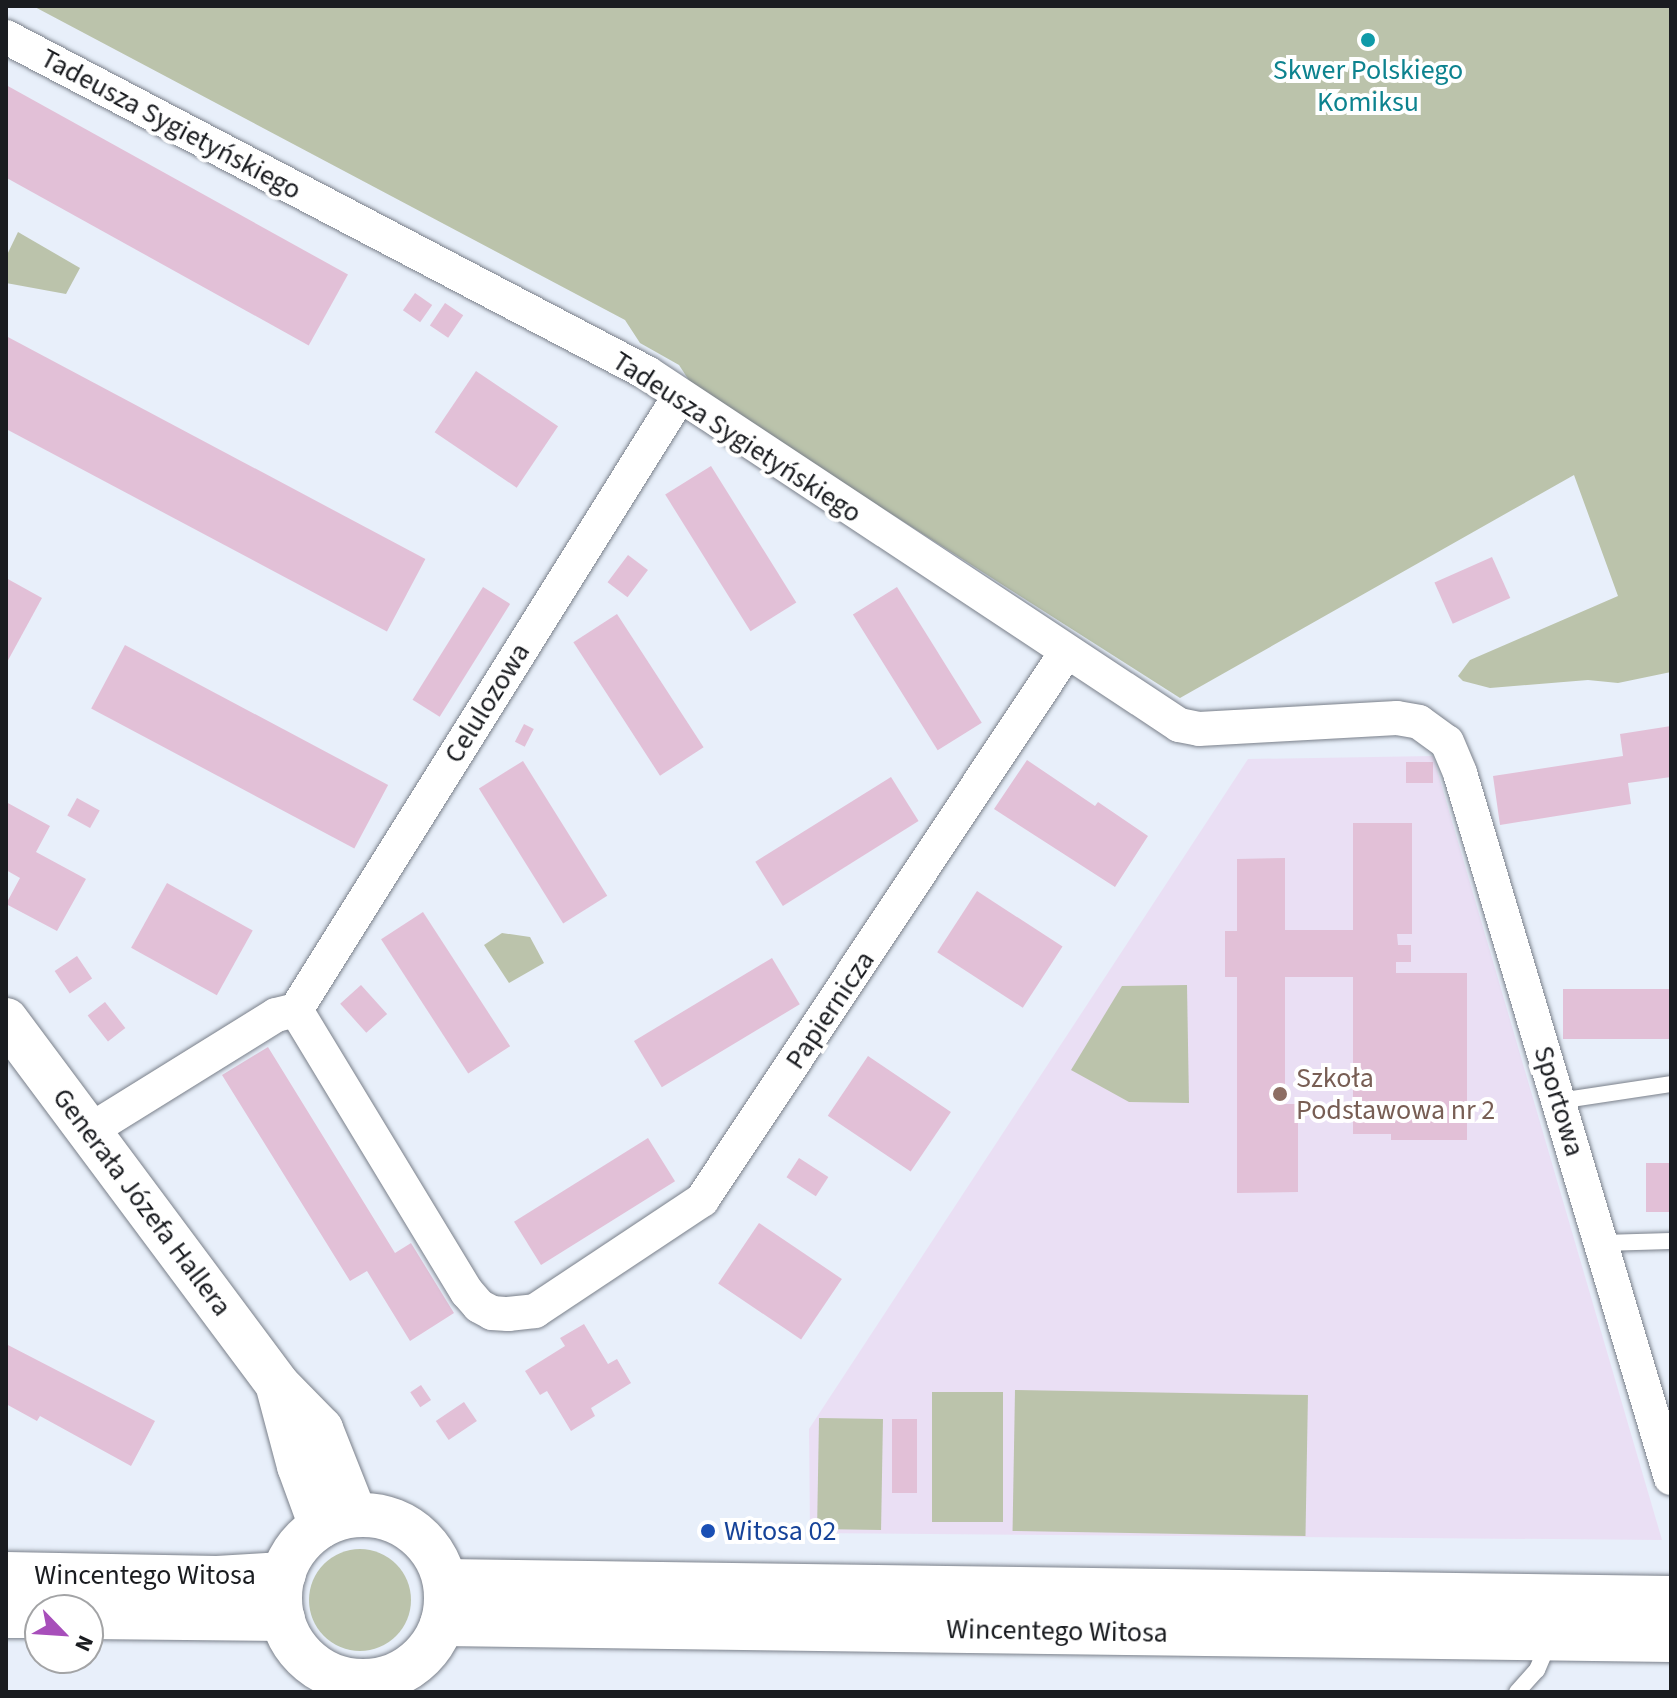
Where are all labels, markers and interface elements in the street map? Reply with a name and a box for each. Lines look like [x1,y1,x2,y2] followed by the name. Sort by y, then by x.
[1359,31,1377,49] marker: Skwer Polskiego Komiksu
[35,41,307,207] street label: Tadeusza Sygietyńskiego
[1273,53,1463,119] place label: Skwer Polskiego Komiksu
[606,344,868,530] street label: Tadeusza Sygietyńskiego
[437,637,537,769] street label: Celulozowa
[778,945,882,1075] street label: Papiernicza
[1526,1042,1592,1160] street label: Sportowa
[1296,1061,1495,1127] place label: Szkoła Podstawowa nr 2
[45,1081,239,1323] street label: Generała Józefa Hallera
[1271,1085,1289,1103] marker: Szkoła Podstawowa nr 2
[724,1514,836,1548] place label: Witosa 02
[699,1522,717,1540] marker: Witosa 02
[34,1558,256,1592] street label: Wincentego Witosa
[24,1594,104,1674] north arrow
[946,1612,1168,1650] street label: Wincentego Witosa
[66,1630,102,1657] text: N

